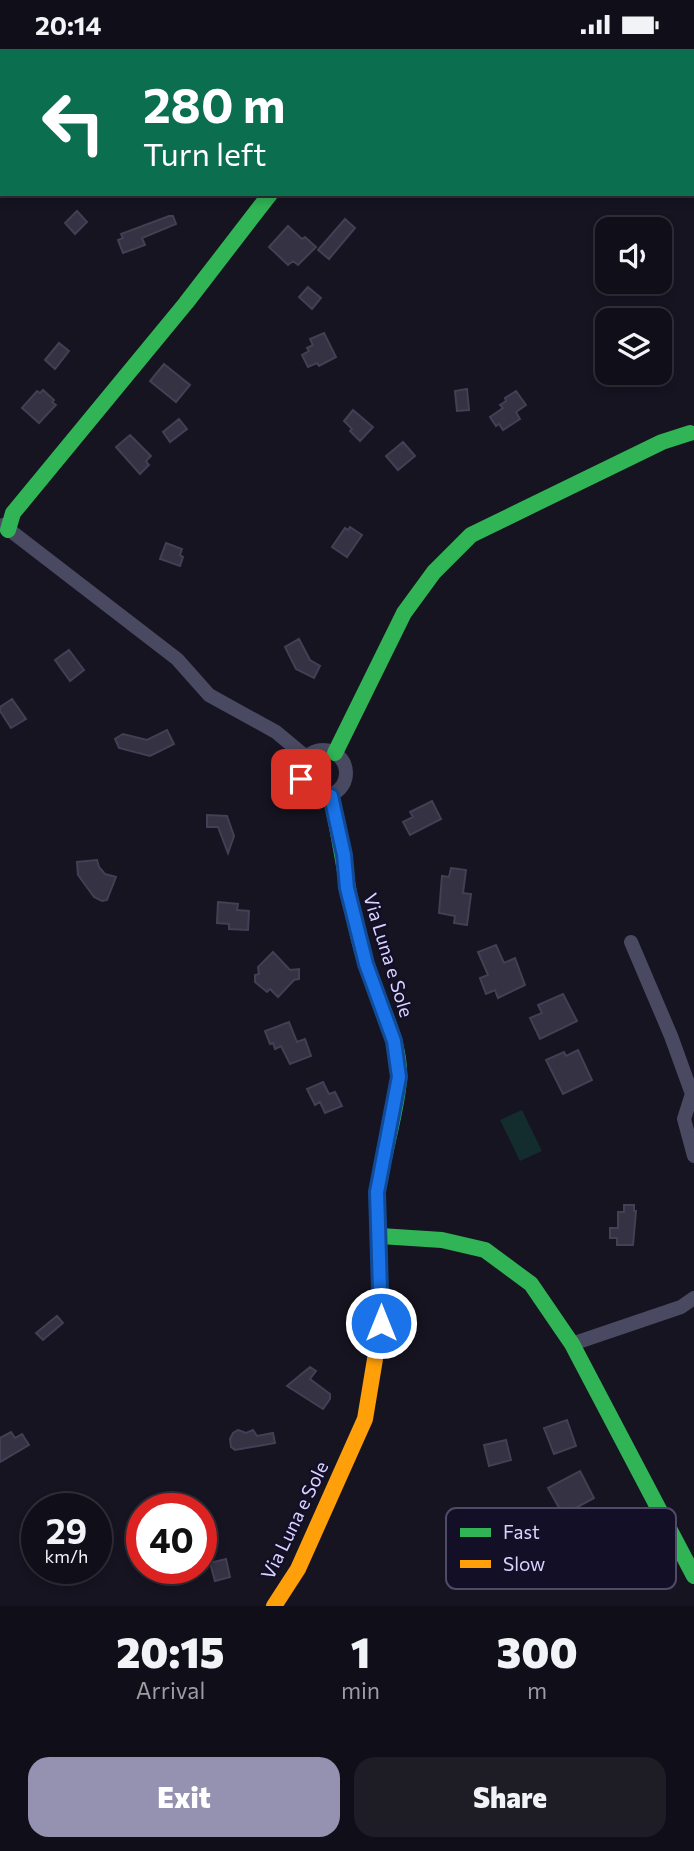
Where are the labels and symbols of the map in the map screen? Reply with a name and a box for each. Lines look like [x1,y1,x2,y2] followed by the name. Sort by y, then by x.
[271,749,331,809] pin
[359,890,419,1020] street label: Via Luna e Sole
[344,1286,418,1360] position arrow
[256,1457,332,1583] street label: Via Luna e Sole
[126,1493,217,1584] speed limit sign: 40
[446,1508,676,1589] legend
[503,1520,540,1543] text: Fast
[503,1552,545,1575] text: Slow

